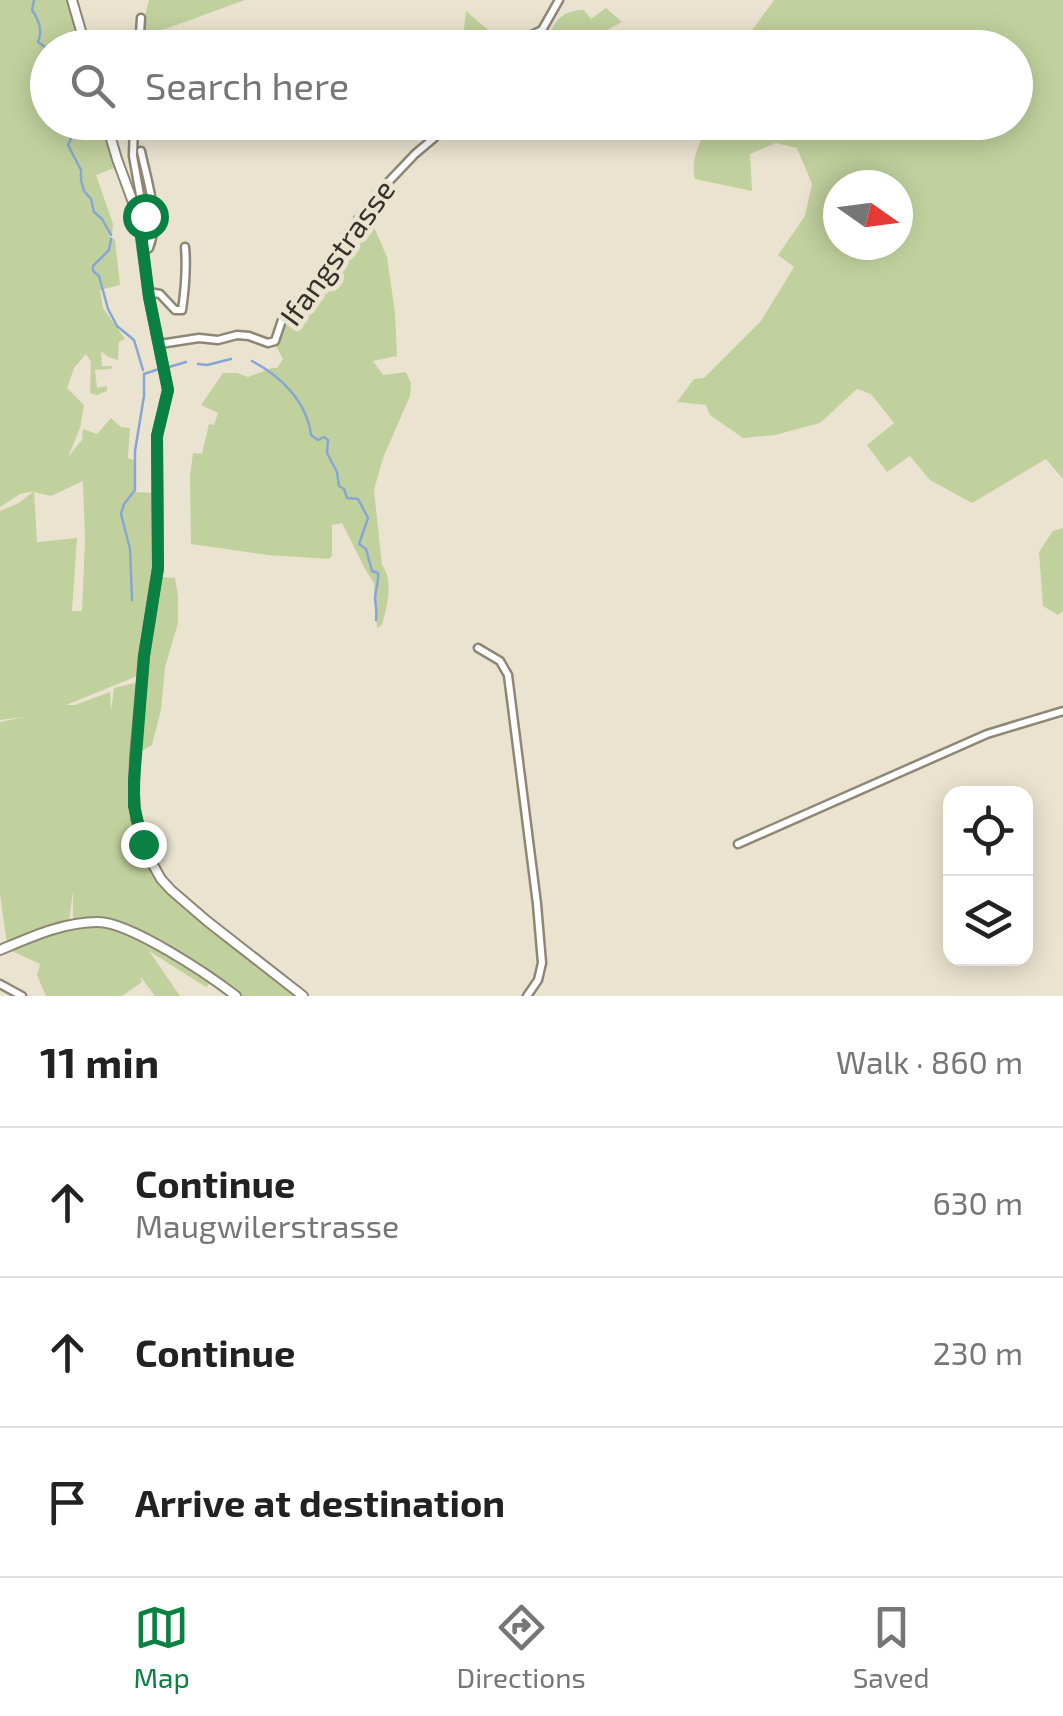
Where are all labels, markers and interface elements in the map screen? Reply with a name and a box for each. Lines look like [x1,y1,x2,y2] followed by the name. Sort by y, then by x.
[30,30,1033,140] search box
[65,58,120,113] icon: search
[145,62,349,108] text: Search here
[823,170,913,260] north arrow
[271,172,401,332] street label: Ifangstrasse
[123,194,169,240] route start
[943,786,1033,966] map controls
[943,786,1033,876] button: locate
[121,822,167,868] route end
[943,876,1033,966] button: layers
[40,1036,159,1086] text: 11 min
[836,1042,1023,1080] text: Walk · 860 m
[135,1160,295,1206] text: Continue
[40,1175,95,1230] icon: ahead
[932,1183,1023,1221] text: 630 m
[135,1206,399,1244] text: Maugwilerstrasse
[40,1325,95,1380] icon: ahead
[135,1329,295,1375] text: Continue
[933,1333,1023,1371] text: 230 m
[40,1475,95,1530] icon: arrive
[135,1479,505,1525] text: Arrive at destination
[133,1600,190,1694] tab: Map
[457,1600,586,1694] tab: Directions
[853,1600,930,1694] tab: Saved

